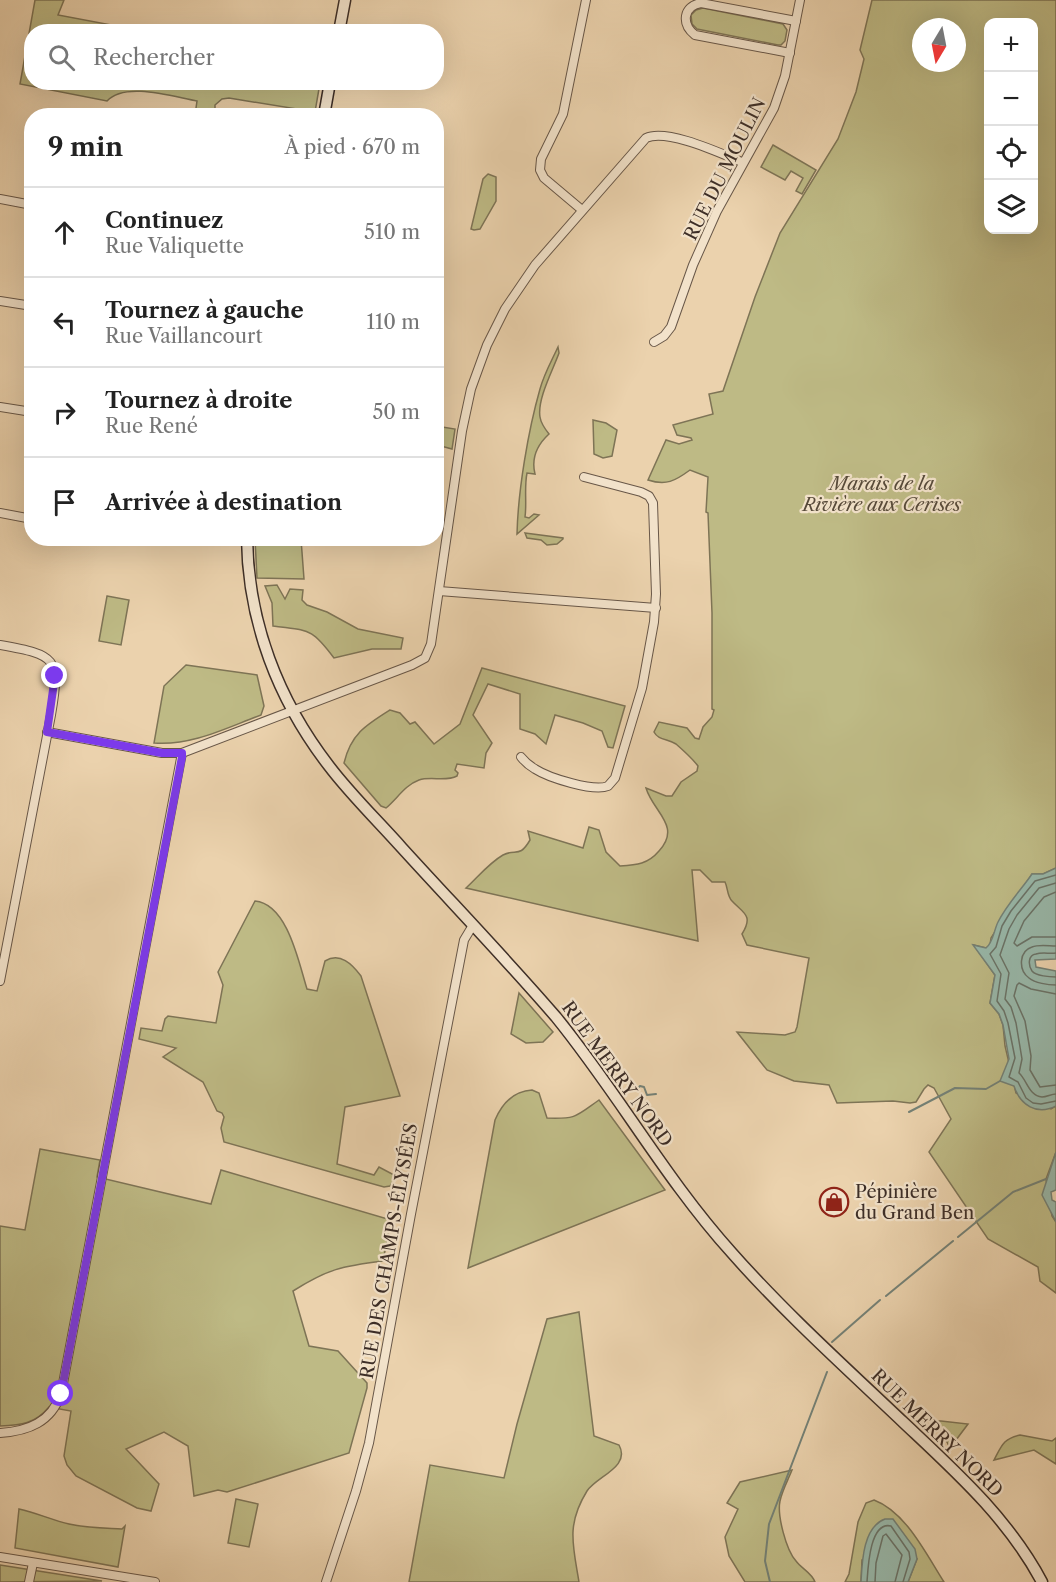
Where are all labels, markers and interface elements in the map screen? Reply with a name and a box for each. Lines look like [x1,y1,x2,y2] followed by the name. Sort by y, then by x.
[912,18,966,72] north arrow
[984,18,1038,234] map controls
[984,18,1038,72] button: +
[24,24,444,90] search box
[45,41,78,74] icon: search
[93,44,215,71] text: Rechercher
[984,72,1038,126] button: −
[679,94,771,244] street label: RUE DU MOULIN
[984,126,1038,180] button: locate
[48,131,123,163] text: 9 min
[285,135,420,159] text: À pied · 670 m
[984,180,1038,234] button: layers
[105,207,224,234] text: Continuez
[48,216,81,249] icon: ahead
[364,220,420,244] text: 510 m
[105,234,244,258] text: Rue Valiquette
[105,297,304,324] text: Tournez à gauche
[48,306,81,339] icon: left
[367,310,420,334] text: 110 m
[105,324,262,348] text: Rue Vaillancourt
[105,387,292,414] text: Tournez à droite
[48,396,81,429] icon: right
[373,400,420,424] text: 50 m
[105,414,198,438] text: Rue René
[801,473,961,516] park label: Marais de la Rivière aux Cerises
[48,486,81,519] icon: arrive
[105,489,342,516] text: Arrivée à destination
[41,662,67,688] route end
[557,997,677,1151] street label: RUE MERRY NORD
[355,1121,422,1381] street label: RUE DES CHAMPS-ÉLYSÉES
[855,1181,974,1224] place label: Pépinière du Grand Ben
[818,1186,850,1218] shop icon: Pépinière du Grand Ben
[867,1365,1007,1501] street label: RUE MERRY NORD
[47,1380,73,1406] route start

